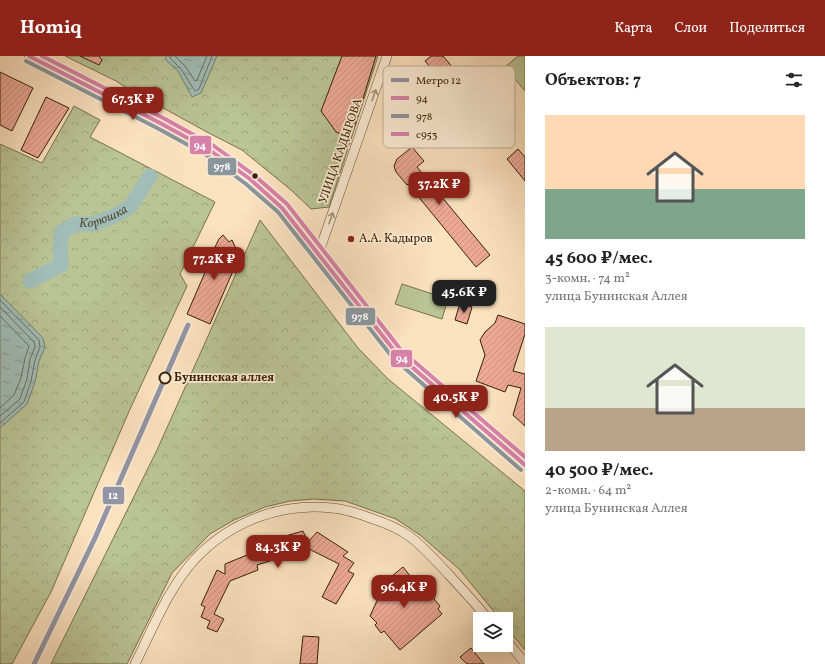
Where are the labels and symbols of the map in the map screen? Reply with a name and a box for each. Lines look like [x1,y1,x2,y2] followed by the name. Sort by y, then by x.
[383,66,515,148] legend
[416,74,461,89] text: Метро 12
[96,87,170,121] pin: 67.3K ₽
[370,90,378,102] one-way arrow
[416,92,428,107] text: 94
[315,96,367,206] street label: УЛИЦА КАДЫРОВА
[416,110,433,125] text: 978
[416,128,438,143] text: с953
[189,135,212,155] line badge: 94
[194,139,207,154] text: 94
[207,157,237,176] line badge: 978
[213,160,231,175] text: 978
[250,171,260,181] unlabelled marker
[402,172,476,206] pin: 37.2K ₽
[79,201,131,233] water label: Корюшка
[327,212,335,224] one-way arrow
[359,231,433,247] place label: А.А. Кадыров
[346,234,356,244] marker: А.А. Кадыров
[177,247,251,281] pin: 77.2K ₽
[427,280,501,314] pin: 45.6K ₽
[345,307,376,326] line badge: 978
[351,310,369,325] text: 978
[390,349,413,368] line badge: 94
[396,352,409,367] text: 94
[174,370,274,386] place label: Бунинская аллея
[158,371,172,385] marker: Бунинская аллея
[419,385,493,419] pin: 40.5K ₽
[102,486,125,505] line badge: 12
[108,489,118,504] text: 12
[241,535,315,569] pin: 84.3K ₽
[367,575,441,609] pin: 96.4K ₽

